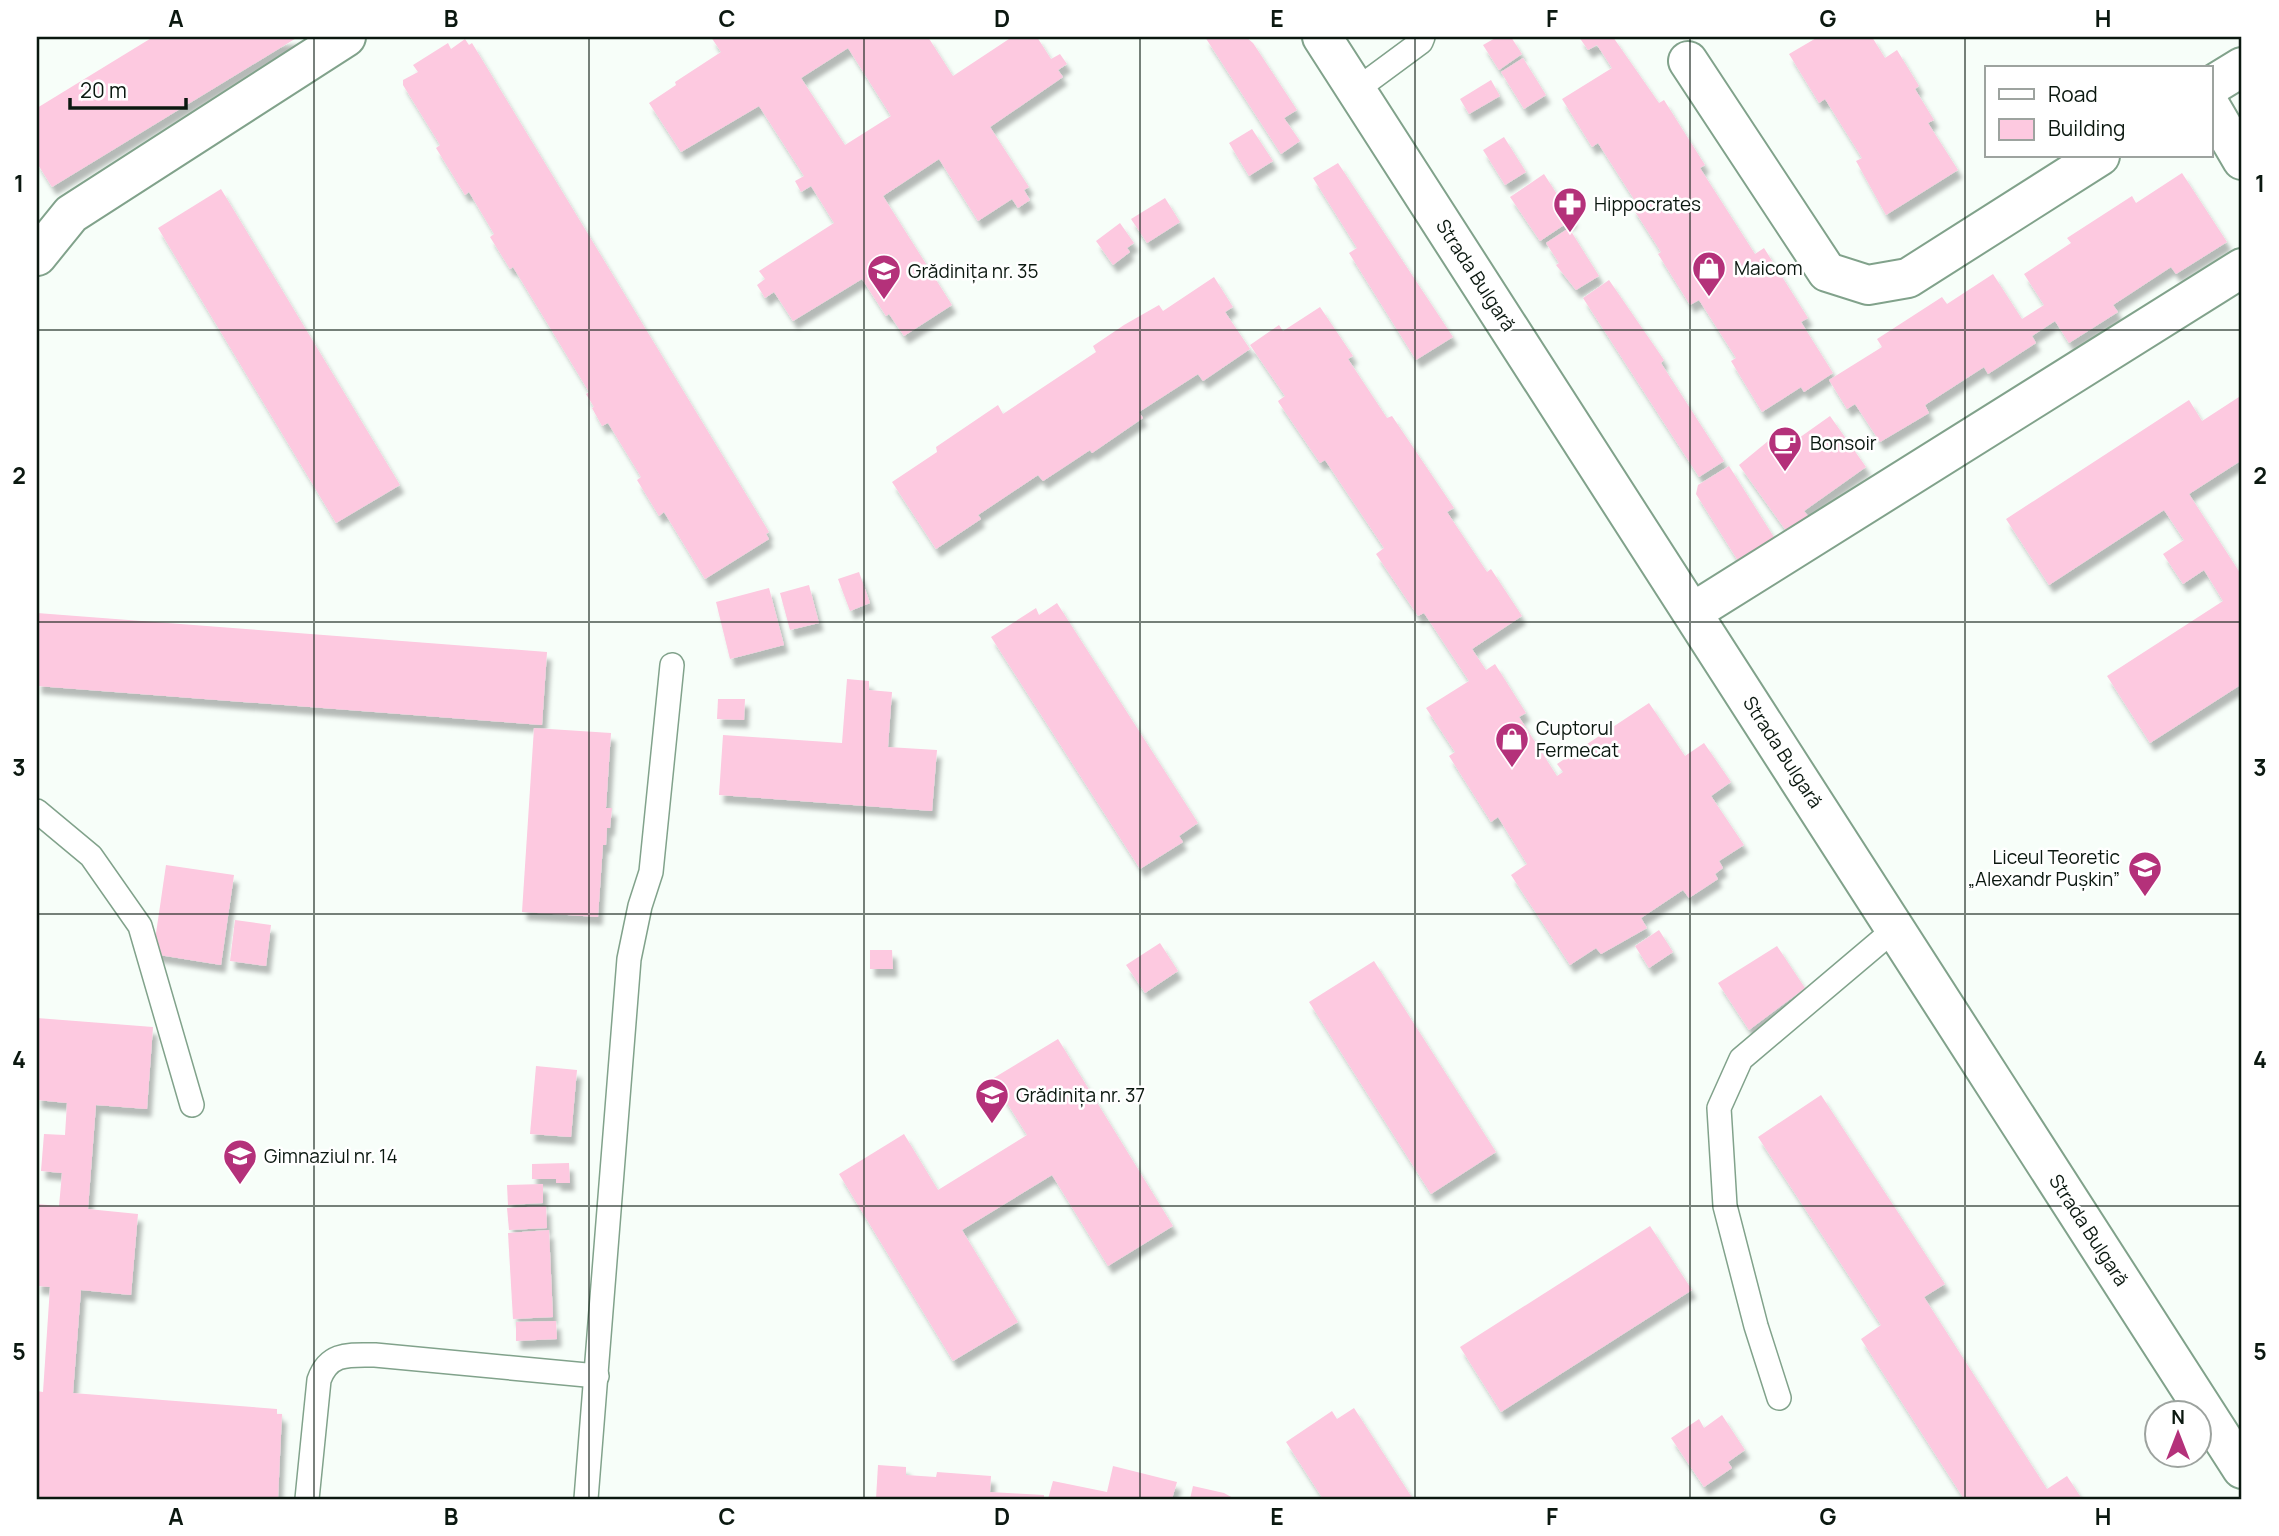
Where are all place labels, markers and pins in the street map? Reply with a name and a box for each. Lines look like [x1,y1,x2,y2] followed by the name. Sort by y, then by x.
[1551,185,1589,234] pharmacy icon: Hippocrates
[1594,191,1701,217] place label: Hippocrates
[1690,249,1728,298] shop icon: Maicom
[865,252,903,301] school or university icon: Grădinița nr. 35
[1734,255,1803,281] place label: Maicom
[908,258,1039,284] place label: Grădinița nr. 35
[1766,424,1804,473] cafe icon: Bonsoir
[1810,430,1877,456] place label: Bonsoir
[1536,715,1619,763] place label: Cuptorul Fermecat
[1493,720,1531,769] shop icon: Cuptorul Fermecat
[1968,844,2120,892] place label: Liceul Teoretic „Alexandr Pușkin”
[2126,849,2164,898] school or university icon: Liceul Teoretic „Alexandr Pușkin”
[973,1076,1011,1125] school or university icon: Grădinița nr. 37
[1016,1082,1145,1108] place label: Grădinița nr. 37
[221,1137,259,1186] school or university icon: Gimnaziul nr. 14
[264,1143,398,1169] place label: Gimnaziul nr. 14

